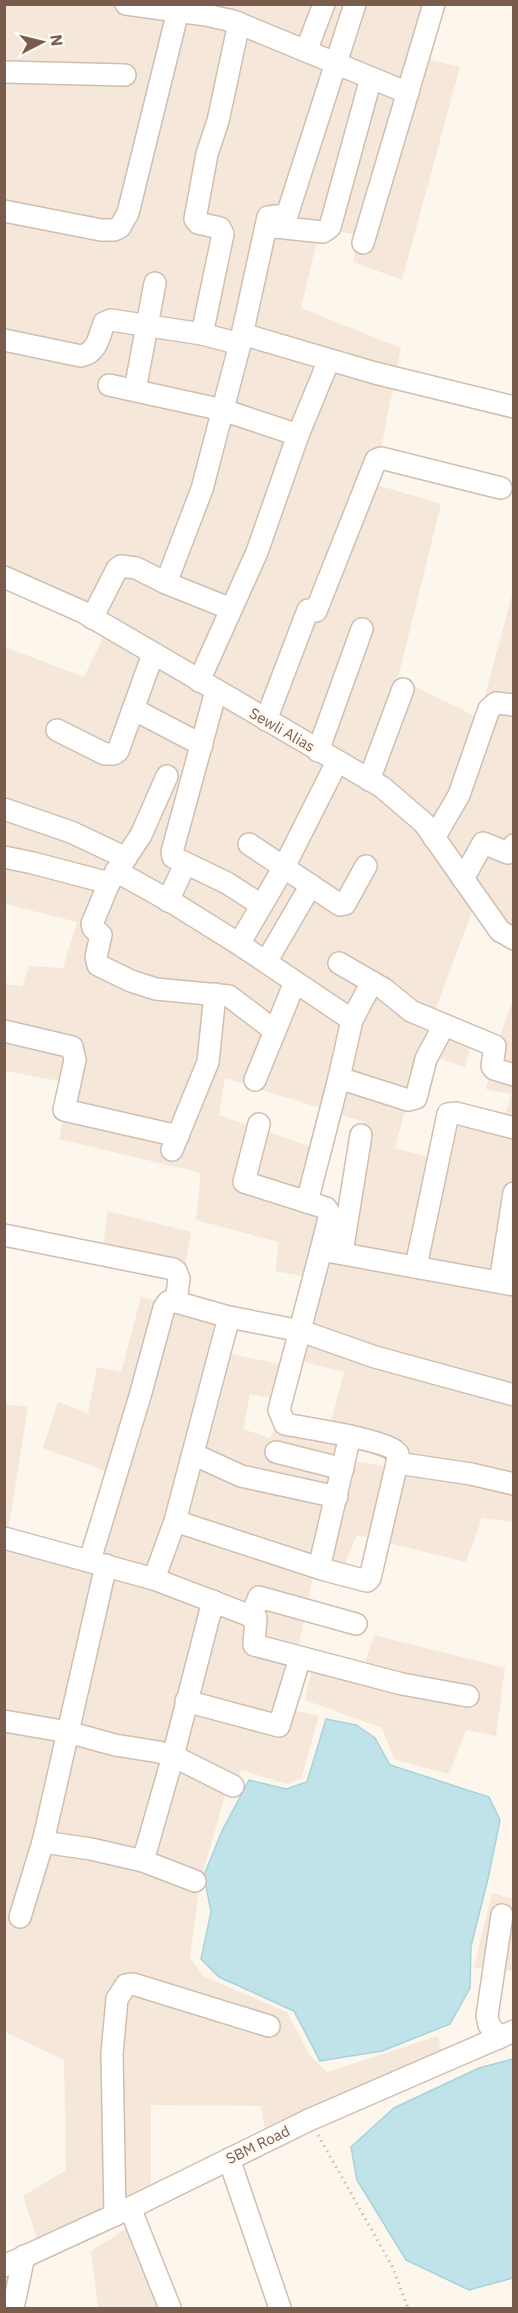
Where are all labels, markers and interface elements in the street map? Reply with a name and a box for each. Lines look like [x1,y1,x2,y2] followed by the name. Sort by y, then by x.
[12,12,72,72] north arrow
[46,33,68,47] text: N
[246,703,318,756] street label: Sewli Alias
[223,2121,293,2168] street label: SBM Road

